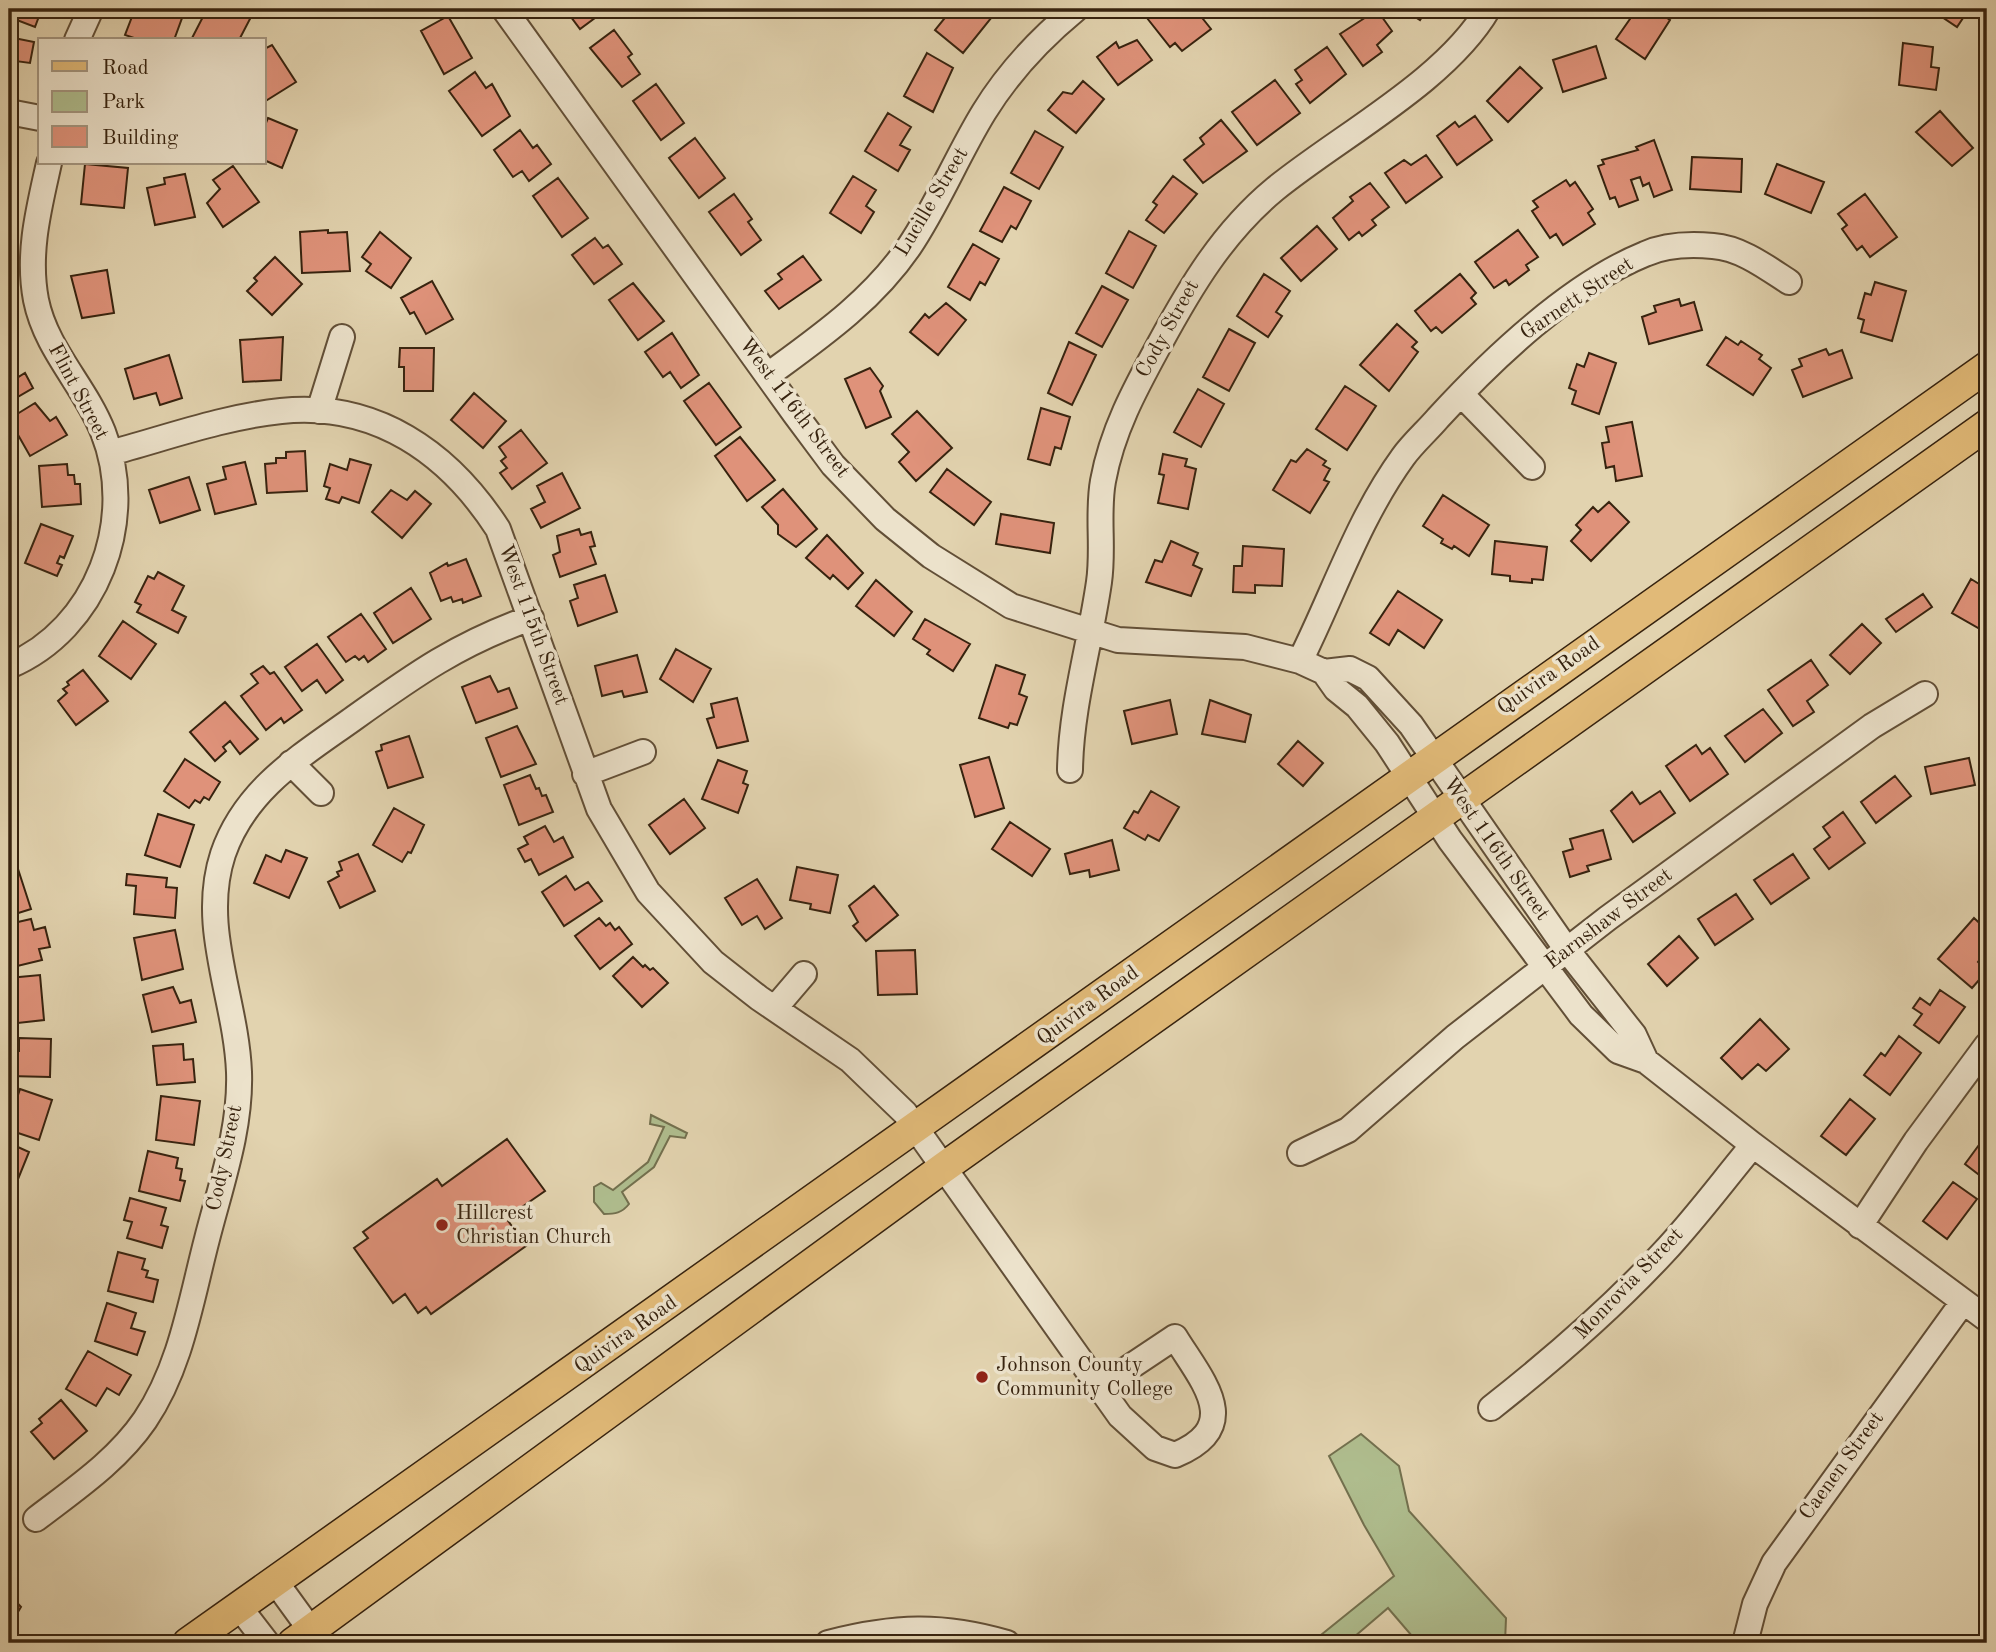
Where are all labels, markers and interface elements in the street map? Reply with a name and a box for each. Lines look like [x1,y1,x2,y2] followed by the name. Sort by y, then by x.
[38,38,266,164] legend
[102,58,149,79] text: Road
[102,92,145,113] text: Park
[102,128,179,149] text: Building
[891,144,973,260] street label: Lucille Street
[1517,254,1637,344] street label: Garnett Street
[1133,277,1203,381] street label: Cody Street
[735,334,853,482] street label: West 116th Street
[44,340,112,444] street label: Flint Street
[494,542,572,708] street label: West 115th Street
[1494,633,1604,719] street label: Quivira Road
[1439,774,1553,924] street label: West 116th Street
[1542,865,1676,973] street label: Earnshaw Street
[1033,962,1143,1050] street label: Quivira Road
[203,1103,247,1213] street label: Cody Street
[456,1203,611,1248] place label: Hillcrest Christian Church
[434,1217,450,1233] marker: Hillcrest Christian Church
[1571,1224,1687,1344] street label: Monrovia Street
[571,1292,681,1378] street label: Quivira Road
[996,1355,1173,1400] place label: Johnson County Community College
[974,1369,990,1385] marker: Johnson County Community College
[1796,1408,1888,1524] street label: Caenen Street

